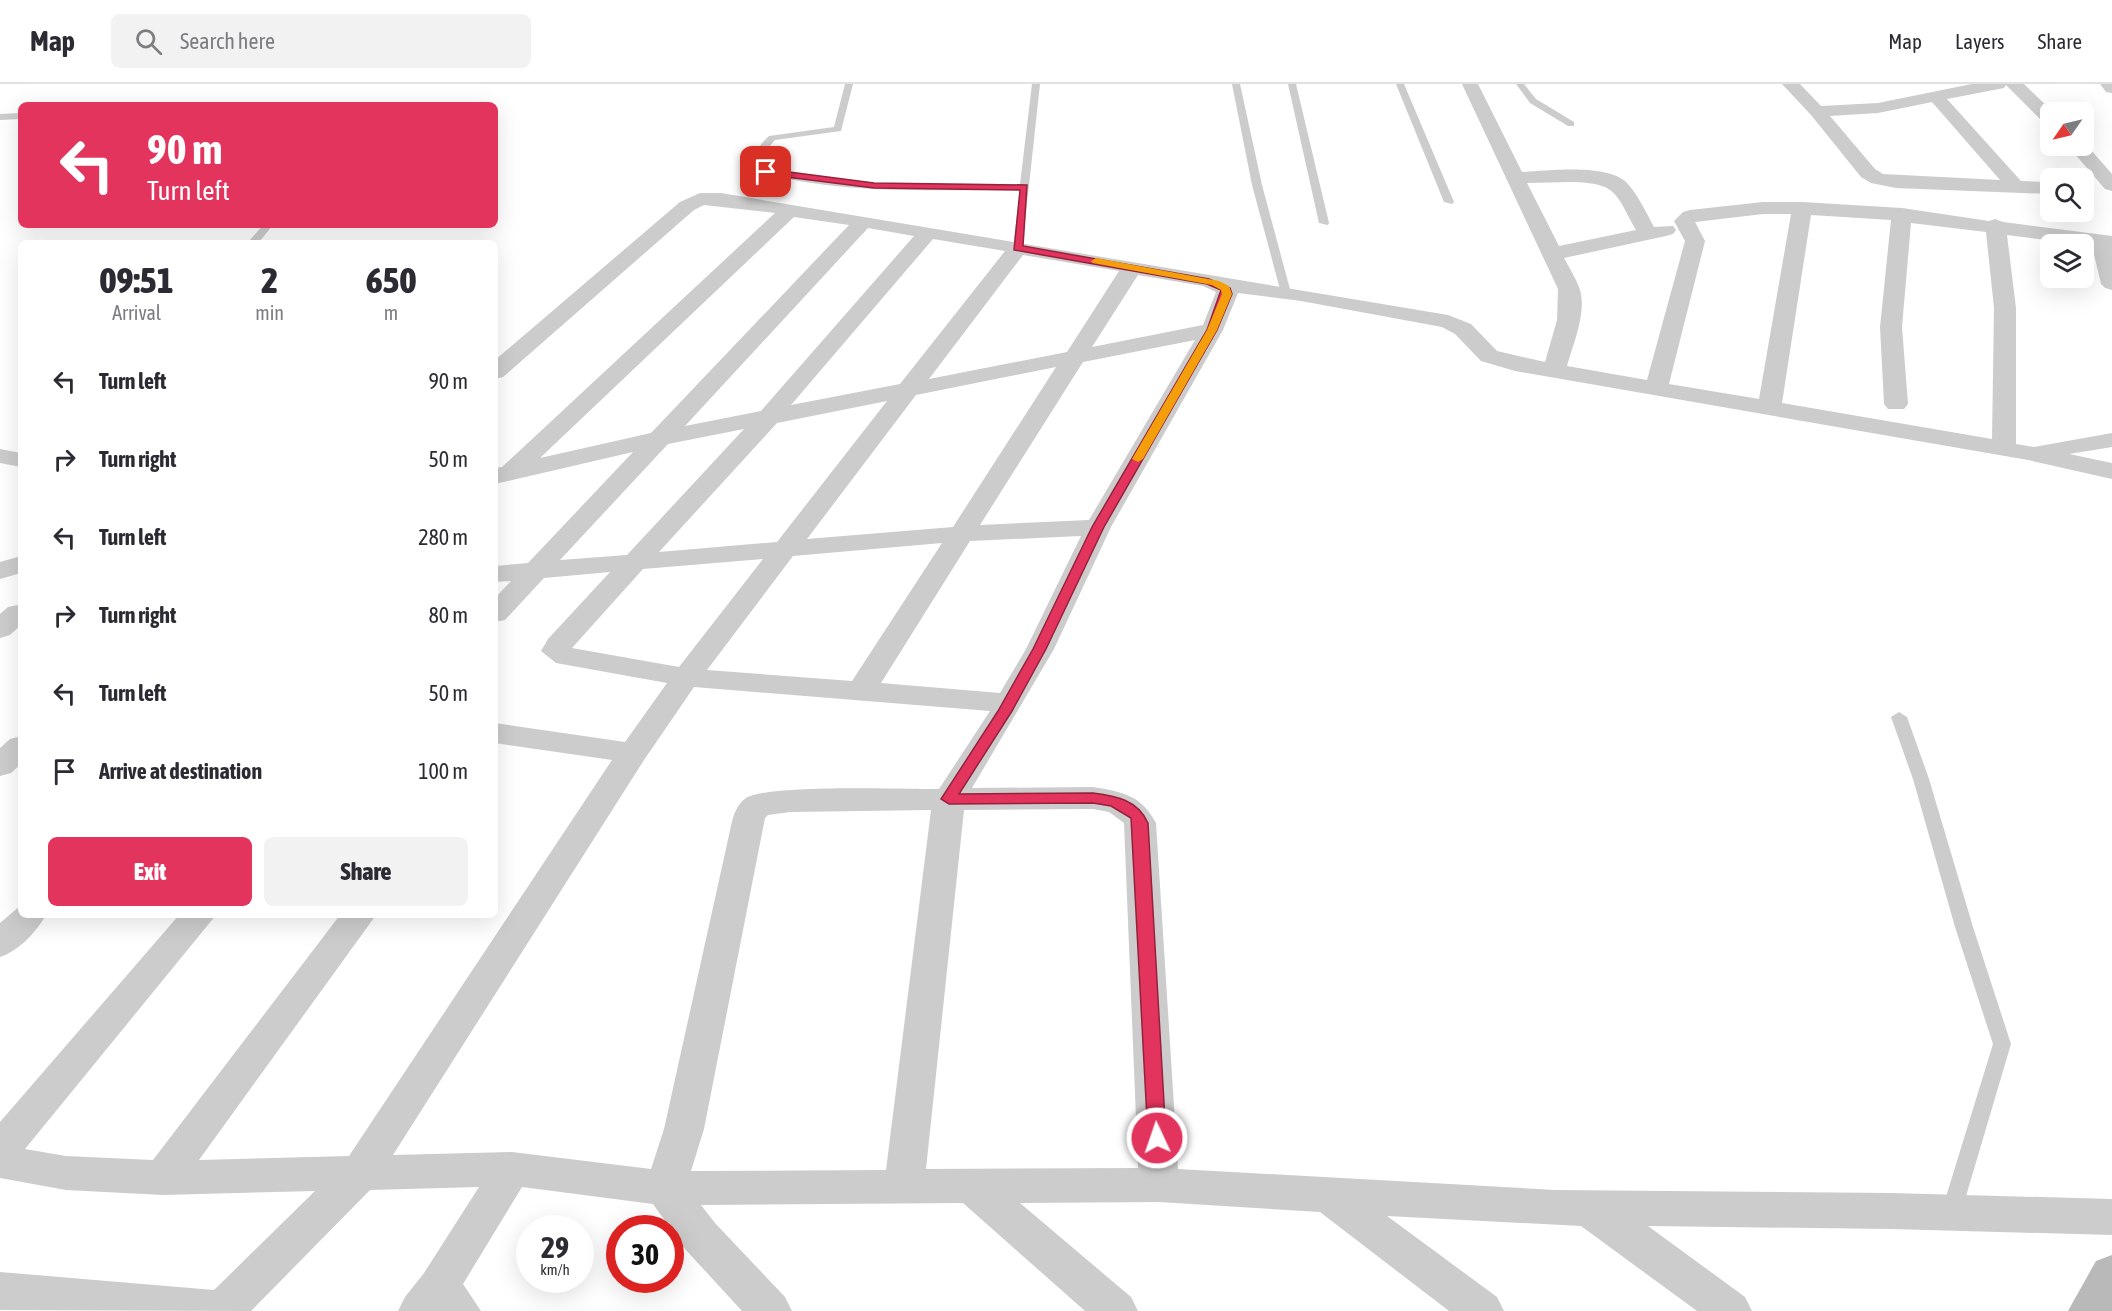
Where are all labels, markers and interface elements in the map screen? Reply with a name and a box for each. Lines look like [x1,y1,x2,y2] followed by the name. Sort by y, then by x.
[111,14,531,68] search box
[30,25,75,57] text: Map
[132,25,165,58] icon: search
[180,28,275,54] text: Search here
[1888,29,1922,53] text: Map
[1955,29,2005,53] text: Layers
[2038,29,2082,53] text: Share
[2040,102,2094,156] north arrow
[2040,102,2094,288] map controls
[147,125,222,173] text: 90 m
[48,126,126,204] icon: left
[740,146,791,197] pin
[749,155,782,188] icon: arrive
[2040,168,2094,222] button: search
[147,175,230,206] text: Turn left
[2040,234,2094,288] button: layers
[100,259,174,301] text: 09:51
[261,259,278,301] text: 2
[366,259,416,301] text: 650
[112,301,161,324] text: Arrival
[255,301,284,324] text: min
[384,301,398,324] text: m
[48,365,81,398] icon: left
[99,368,166,394] text: Turn left
[428,368,468,394] text: 90 m
[48,443,81,476] icon: right
[99,446,176,472] text: Turn right
[428,446,468,472] text: 50 m
[48,521,81,554] icon: left
[99,524,166,550] text: Turn left
[418,524,468,550] text: 280 m
[48,599,81,632] icon: right
[99,602,176,628] text: Turn right
[428,602,468,628] text: 80 m
[48,677,81,710] icon: left
[99,680,166,706] text: Turn left
[428,680,468,706] text: 50 m
[48,755,81,788] icon: arrive
[99,758,262,784] text: Arrive at destination
[418,758,468,784] text: 100 m
[48,837,252,906] button: Exit
[264,837,468,906] button: Share
[1125,1106,1189,1170] position arrow
[606,1215,684,1293] speed limit sign: 30
[541,1230,569,1264] text: 29
[540,1261,570,1278] text: km/h

